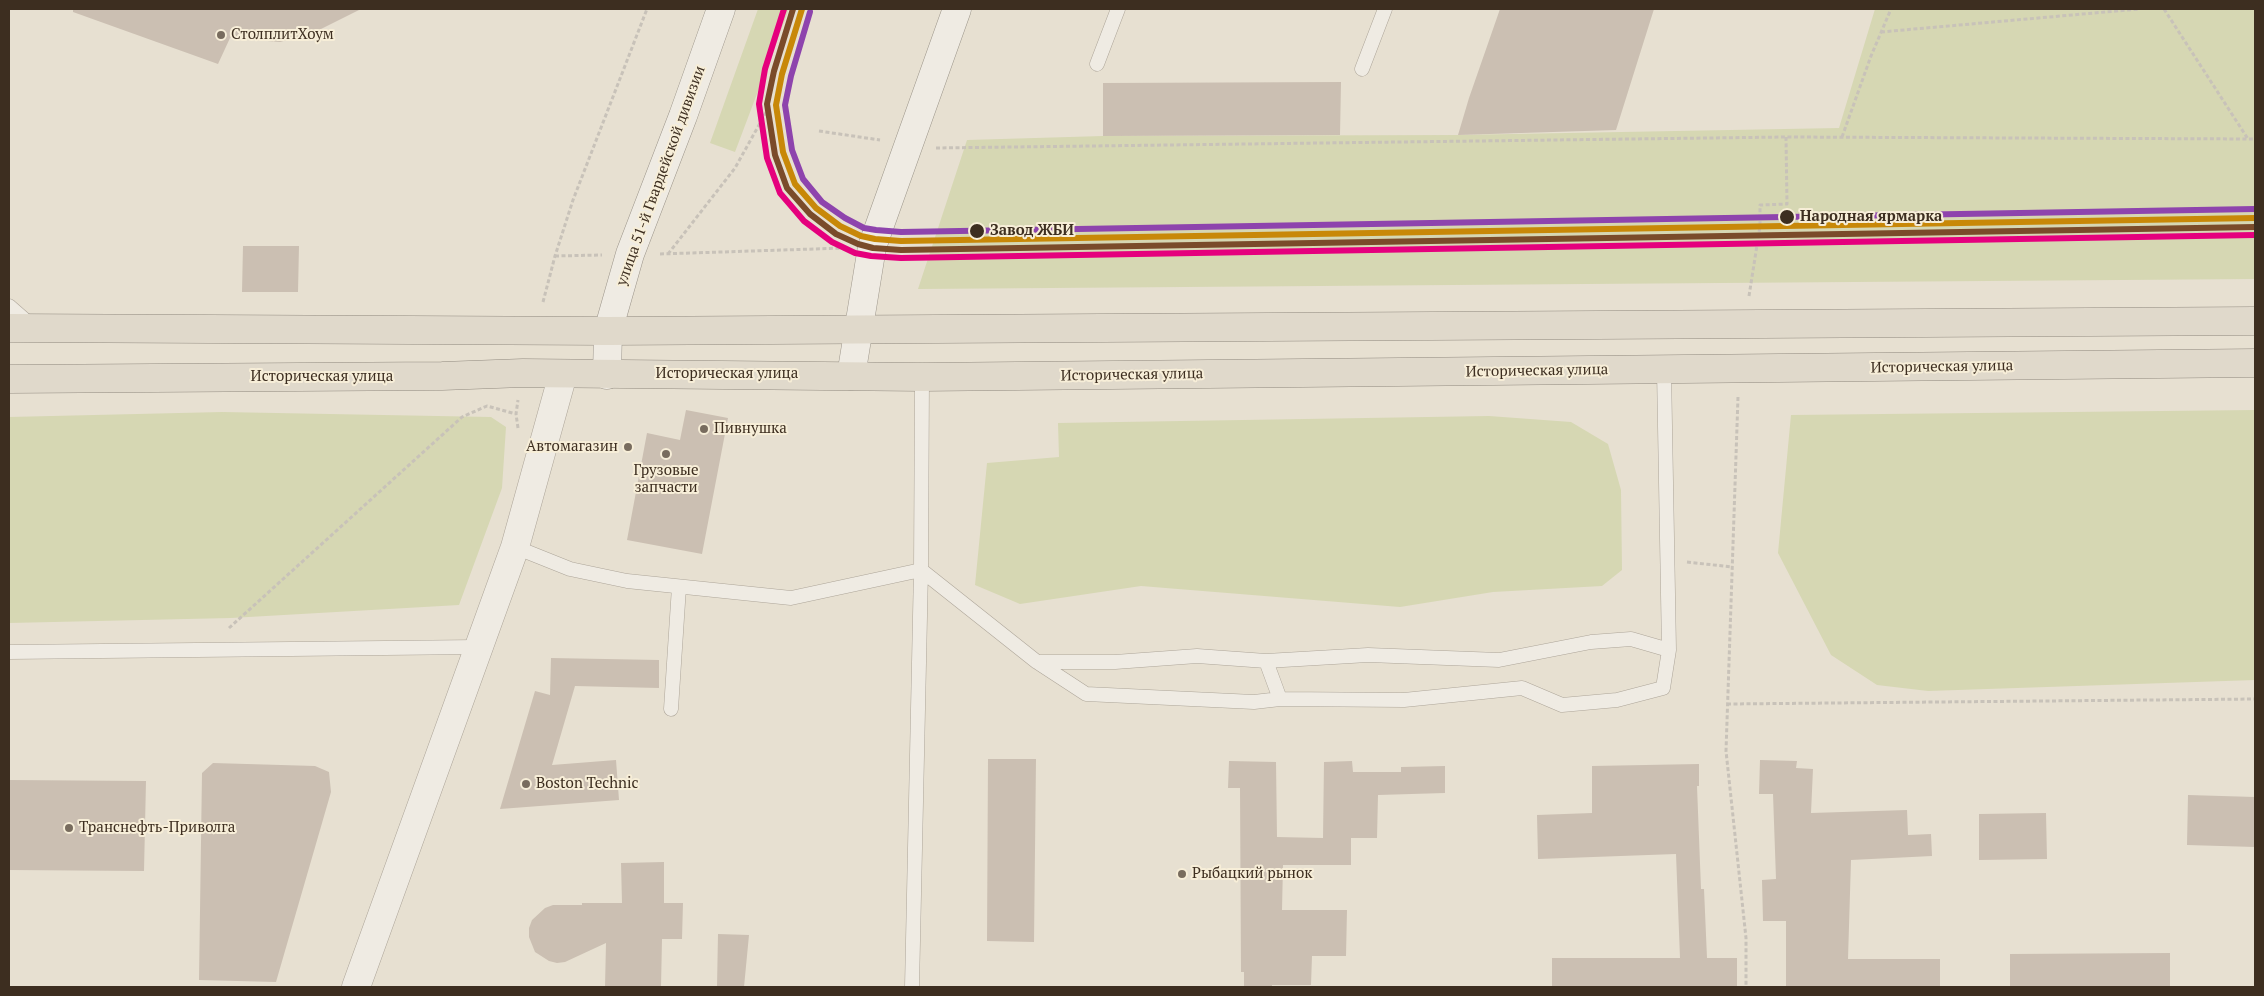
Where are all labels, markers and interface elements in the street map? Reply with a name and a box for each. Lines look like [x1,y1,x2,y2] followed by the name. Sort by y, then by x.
[231,26,334,44] place label: СтолплитХоум
[215,29,227,41] marker: СтолплитХоум
[613,64,709,288] street label: улица 51-й Гвардейской дивизии
[1778,208,1796,226] marker: Народная ярмарка
[1800,208,1942,226] place label: Народная ярмарка
[968,222,986,240] marker: Завод ЖБИ
[990,222,1074,240] place label: Завод ЖБИ
[1870,357,2014,377] street label: Историческая улица
[1465,361,1609,381] street label: Историческая улица
[656,365,798,383] street label: Историческая улица
[1060,365,1204,385] street label: Историческая улица
[251,368,393,386] street label: Историческая улица
[714,420,787,438] place label: Пивнушка
[698,423,710,435] marker: Пивнушка
[526,438,618,456] place label: Автомагазин
[622,441,634,453] marker: Автомагазин
[660,448,672,460] marker: Грузовые запчасти
[633,462,699,497] place label: Грузовые запчасти
[536,775,639,793] place label: Boston Technic
[520,778,532,790] marker: Boston Technic
[79,819,235,837] place label: Транснефть-Приволга
[63,822,75,834] marker: Транснефть-Приволга
[1192,865,1312,883] place label: Рыбацкий рынок
[1176,868,1188,880] marker: Рыбацкий рынок

